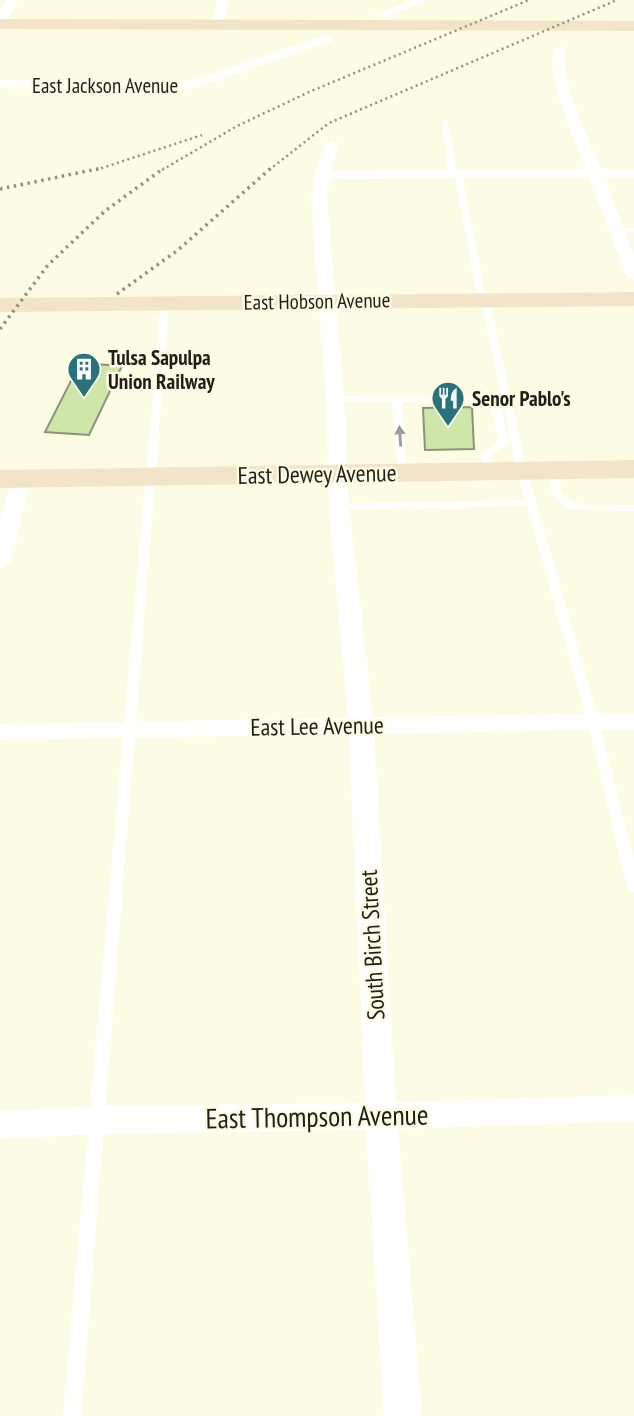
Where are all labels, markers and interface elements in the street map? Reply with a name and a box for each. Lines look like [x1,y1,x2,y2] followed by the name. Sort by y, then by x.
[32,72,178,99] street label: East Jackson Avenue
[243,286,391,316] street label: East Hobson Avenue
[108,344,215,395] place label: Tulsa Sapulpa Union Railway
[65,350,103,399] building icon: Tulsa Sapulpa Union Railway
[429,379,467,428] restaurant icon: Senor Pablo's
[472,385,571,412] place label: Senor Pablo's
[394,425,405,447] one-way arrow
[237,457,397,491] street label: East Dewey Avenue
[250,709,384,743] street label: East Lee Avenue
[353,869,391,1021] street label: South Birch Street
[205,1096,429,1136] street label: East Thompson Avenue

